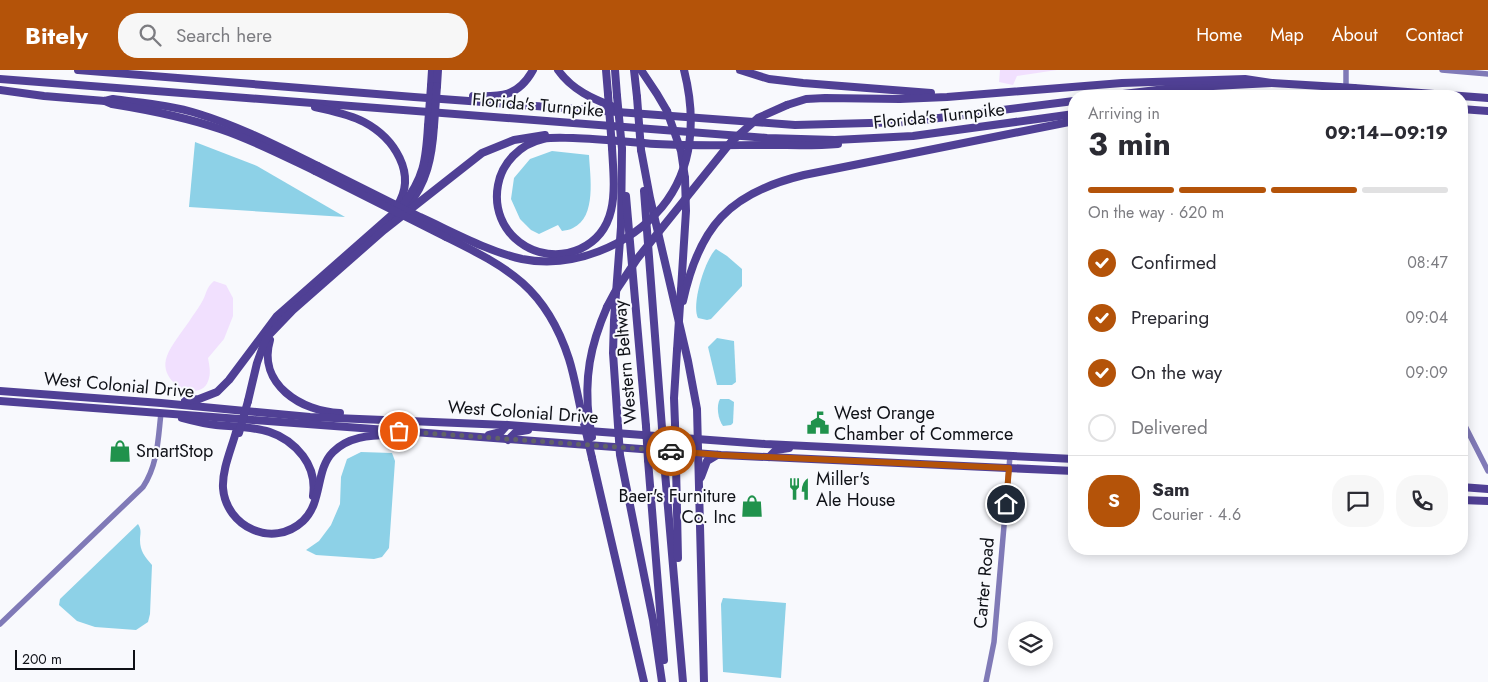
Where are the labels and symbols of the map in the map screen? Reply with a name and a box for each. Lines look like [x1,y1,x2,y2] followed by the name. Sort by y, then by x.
[471,86,605,124] street label: Florida's Turnpike
[872,96,1006,136] street label: Florida's Turnpike
[607,299,643,425] street label: Western Beltway
[43,365,195,405] street label: West Colonial Drive
[447,394,599,430] street label: West Colonial Drive
[834,400,1013,447] place label: West Orange Chamber of Commerce
[378,410,420,452] pin
[805,410,831,436] public building icon: West Orange Chamber of Commerce
[646,426,696,476] courier
[107,438,133,464] shop icon: SmartStop
[136,438,213,464] place label: SmartStop
[816,466,895,513] place label: Miller's Ale House
[786,476,812,502] restaurant icon: Miller's Ale House
[619,483,736,530] place label: Baer's Furniture Co. Inc
[985,483,1027,525] pin
[739,493,765,519] shop icon: Baer's Furniture Co. Inc
[967,536,1001,630] street label: Carter Road
[15,647,135,670] scale bar

